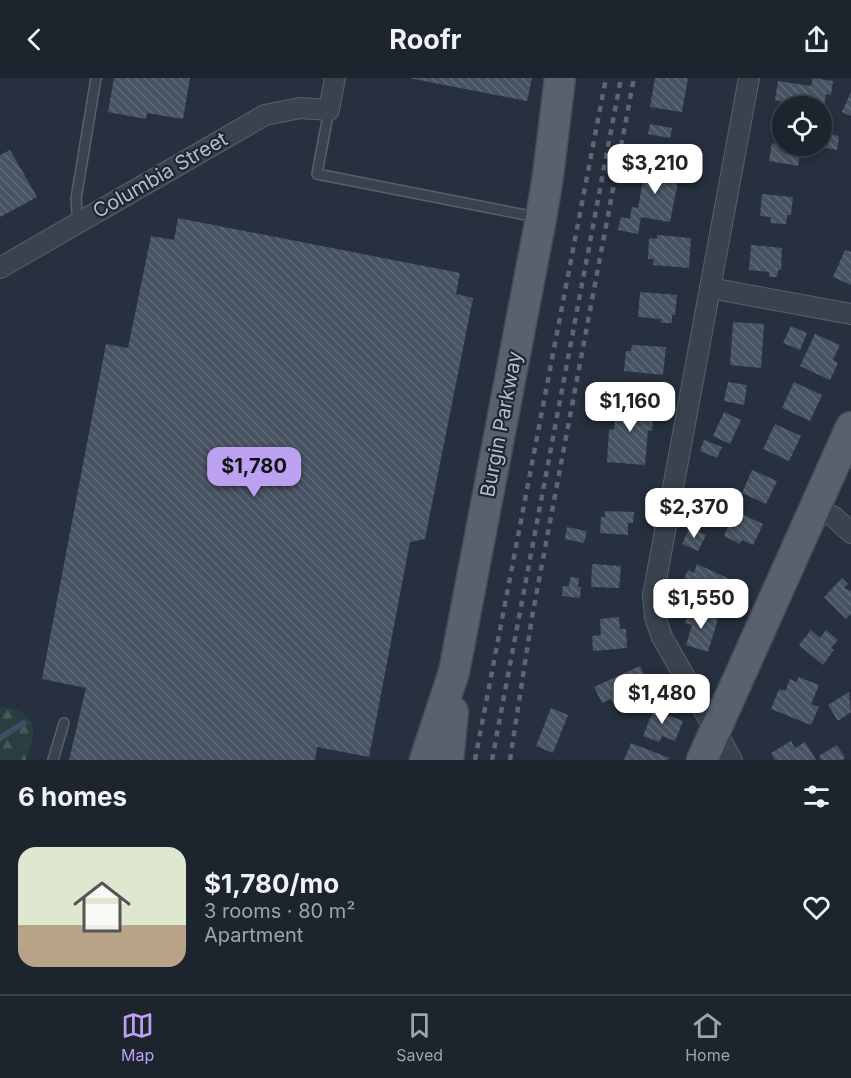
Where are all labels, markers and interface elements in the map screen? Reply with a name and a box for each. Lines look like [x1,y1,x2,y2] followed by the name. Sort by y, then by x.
[18,23,51,56] icon: back
[389,23,462,56] text: Roofr
[800,23,833,56] icon: share
[772,96,832,156] map controls
[772,96,832,156] button: locate
[89,127,232,223] street label: Columbia Street
[606,144,704,195] pin: $3,210
[622,151,688,175] text: $3,210
[475,349,527,499] street label: Burgin Parkway
[581,382,679,433] pin: $1,160
[599,389,661,413] text: $1,160
[205,447,303,498] pin: $1,780
[221,454,287,478] text: $1,780
[645,488,743,539] pin: $2,370
[659,495,729,519] text: $2,370
[652,579,750,630] pin: $1,550
[667,586,735,610] text: $1,550
[613,674,711,725] pin: $1,480
[628,681,696,705] text: $1,480
[800,780,833,813] icon: filters
[18,781,127,812] text: 6 homes
[204,868,339,899] text: $1,780/mo
[66,871,138,943] icon: home
[800,891,833,924] icon: heart
[204,899,355,923] text: 3 rooms · 80 m²
[204,923,303,947] text: Apartment
[121,1009,154,1065] tab: Map
[396,1009,443,1065] tab: Saved
[685,1009,730,1065] tab: Home

